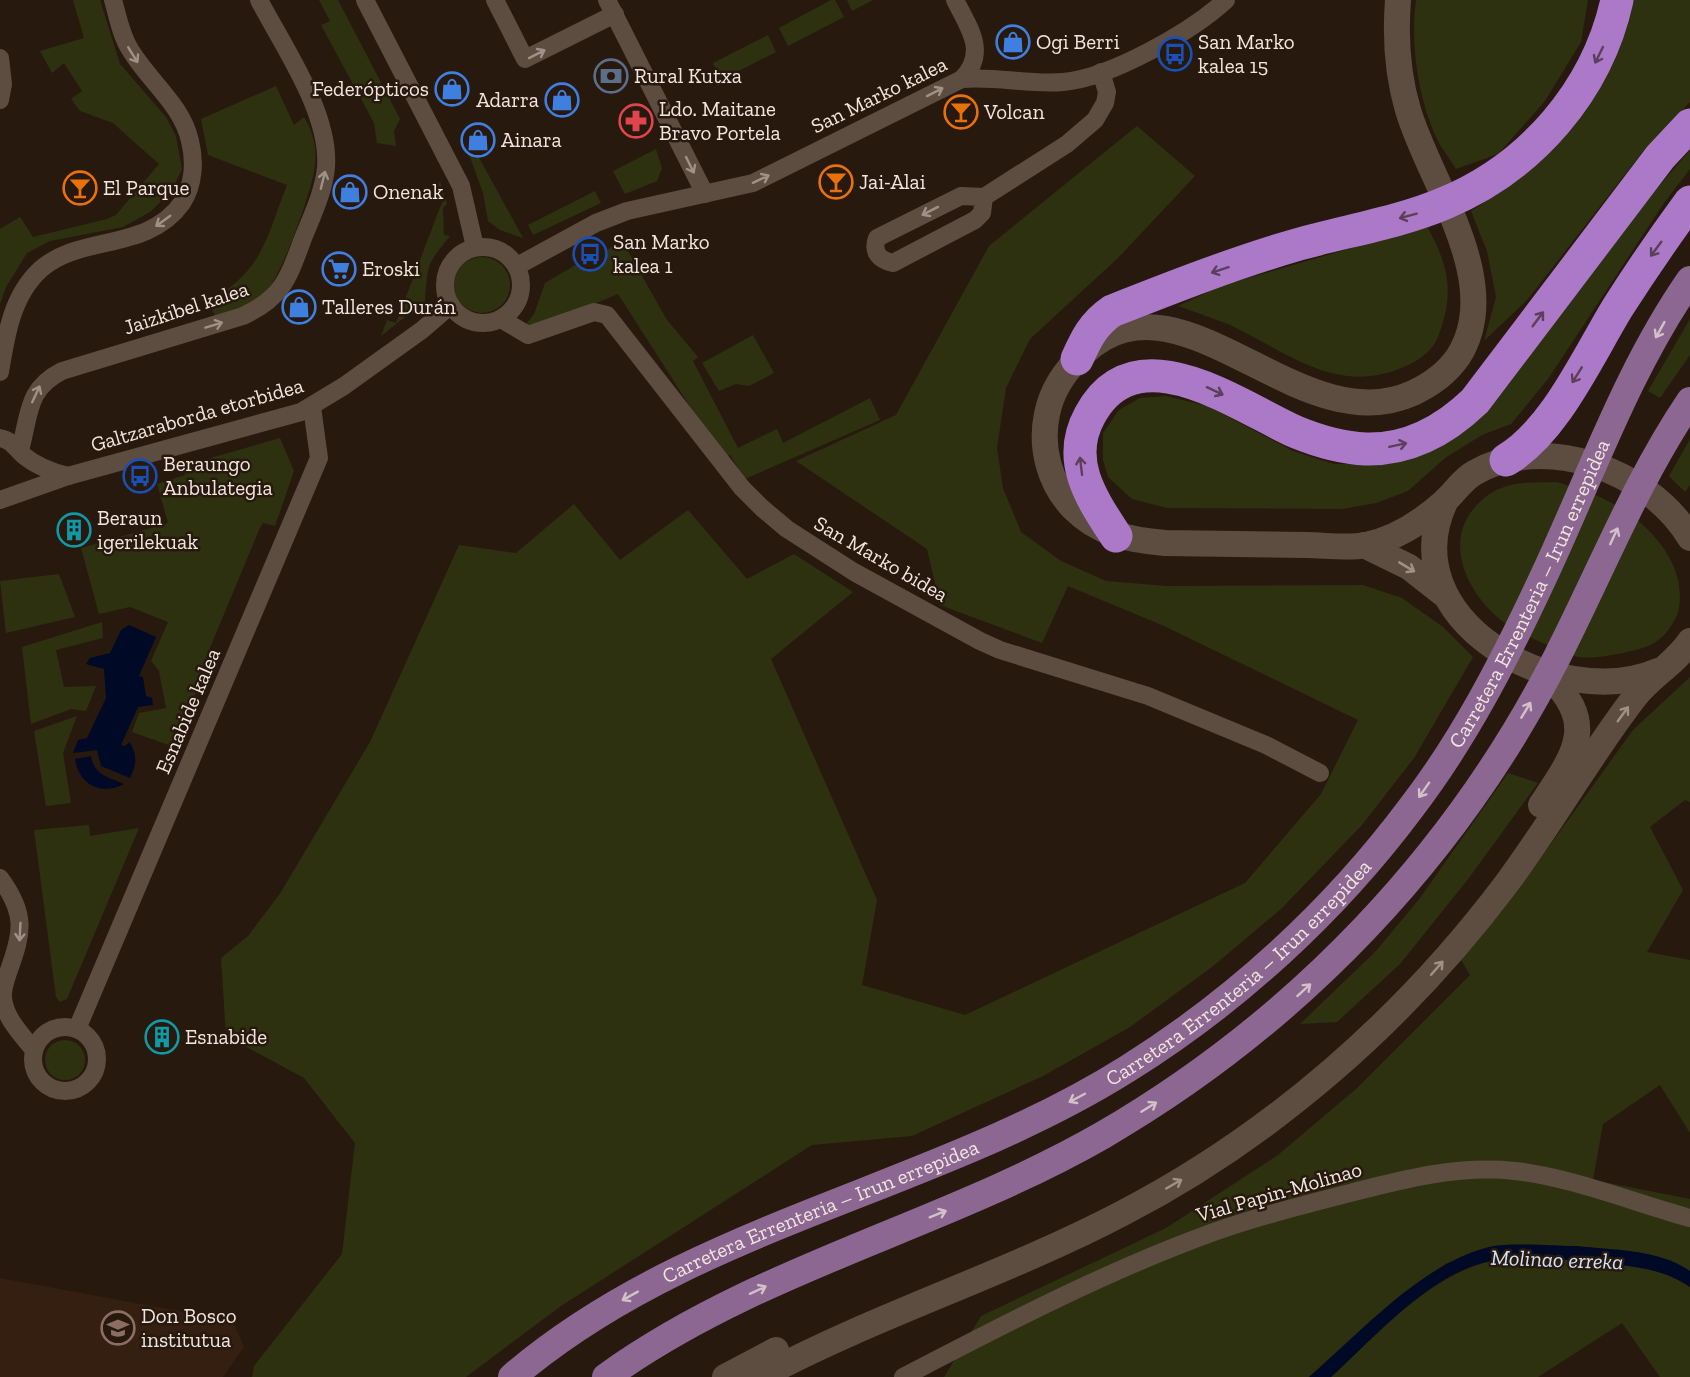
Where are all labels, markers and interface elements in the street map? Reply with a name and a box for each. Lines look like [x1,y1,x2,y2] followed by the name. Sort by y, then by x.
[995,24,1031,60] shop icon: Ogi Berri
[1036,29,1120,54] place label: Ogi Berri
[1198,29,1295,78] place label: San Marko kalea 15
[1157,36,1193,72] bus stop icon: San Marko kalea 15
[127,46,140,63] one-way arrow
[1593,46,1604,64] one-way arrow
[527,47,545,59] one-way arrow
[807,51,951,138] street label: San Marko kalea
[593,58,629,94] bank icon: Rural Kutxa
[634,63,742,88] place label: Rural Kutxa
[434,71,470,107] shop icon: Federópticos
[312,76,429,101] place label: Federópticos
[544,82,580,118] shop icon: Adarra
[926,86,944,97] one-way arrow
[476,87,539,112] place label: Adarra
[943,94,979,130] bar icon: Volcan
[659,96,781,145] place label: Ldo. Maitane Bravo Portela
[983,99,1044,124] place label: Volcan
[618,103,654,139] pharmacy icon: Ldo. Maitane Bravo Portela
[460,122,496,158] shop icon: Ainara
[501,127,562,152] place label: Ainara
[684,156,696,174] one-way arrow
[818,164,854,200] bar icon: Jai-Alai
[859,169,926,194] place label: Jai-Alai
[62,170,98,206] bar icon: El Parque
[318,171,330,190] one-way arrow
[751,172,769,184] one-way arrow
[332,174,368,210] shop icon: Onenak
[103,175,190,200] place label: El Parque
[373,179,443,204] place label: Onenak
[921,206,939,218] one-way arrow
[1398,211,1417,222] one-way arrow
[156,214,172,227] one-way arrow
[613,229,710,278] place label: San Marko kalea 1
[572,236,608,272] bus stop icon: San Marko kalea 1
[1650,241,1662,257] one-way arrow
[321,251,357,287] supermarket icon: Eroski
[362,256,420,281] place label: Eroski
[1211,265,1230,276] one-way arrow
[120,276,251,339] street label: Jaizkibel kalea
[281,289,317,325] shop icon: Talleres Durán
[322,294,456,319] place label: Talleres Durán
[1532,311,1545,327] one-way arrow
[204,319,223,330] one-way arrow
[1654,321,1665,339] one-way arrow
[1570,366,1582,383] one-way arrow
[88,372,306,457] street label: Galtzaraborda etorbidea
[31,385,42,403] one-way arrow
[1206,385,1224,397] one-way arrow
[1443,435,1615,752] street label: Carretera Errenteria – Irun errepidea
[1387,439,1407,450] one-way arrow
[163,451,273,500] place label: Beraungo Anbulategia
[1075,456,1086,476] one-way arrow
[122,458,158,494] bus stop icon: Beraungo Anbulategia
[97,505,198,554] place label: Beraun igerilekuak
[810,510,952,607] street label: San Marko bidea
[56,512,92,548] building icon: Beraun igerilekuak
[1608,528,1620,546] one-way arrow
[1398,561,1415,573] one-way arrow
[150,644,225,777] street label: Esnabide kalea
[1521,702,1533,719] one-way arrow
[1617,706,1629,722] one-way arrow
[1418,781,1430,798] one-way arrow
[1101,854,1376,1091] street label: Carretera Errenteria – Irun errepidea
[14,921,25,941] one-way arrow
[1430,960,1444,976] one-way arrow
[1296,983,1311,997] one-way arrow
[144,1019,180,1055] building icon: Esnabide
[185,1024,267,1049] place label: Esnabide
[1069,1092,1086,1104] one-way arrow
[1140,1101,1157,1113] one-way arrow
[658,1134,982,1288] street label: Carretera Errenteria – Irun errepidea
[1192,1156,1364,1227] street label: Vial Papin-Molinao
[1165,1178,1183,1189] one-way arrow
[928,1208,946,1219] one-way arrow
[1490,1244,1624,1275] water label: Molinao erreka
[748,1283,766,1295] one-way arrow
[622,1290,639,1302] one-way arrow
[141,1303,237,1352] place label: Don Bosco institutua
[100,1310,136,1346] school or university icon: Don Bosco institutua

